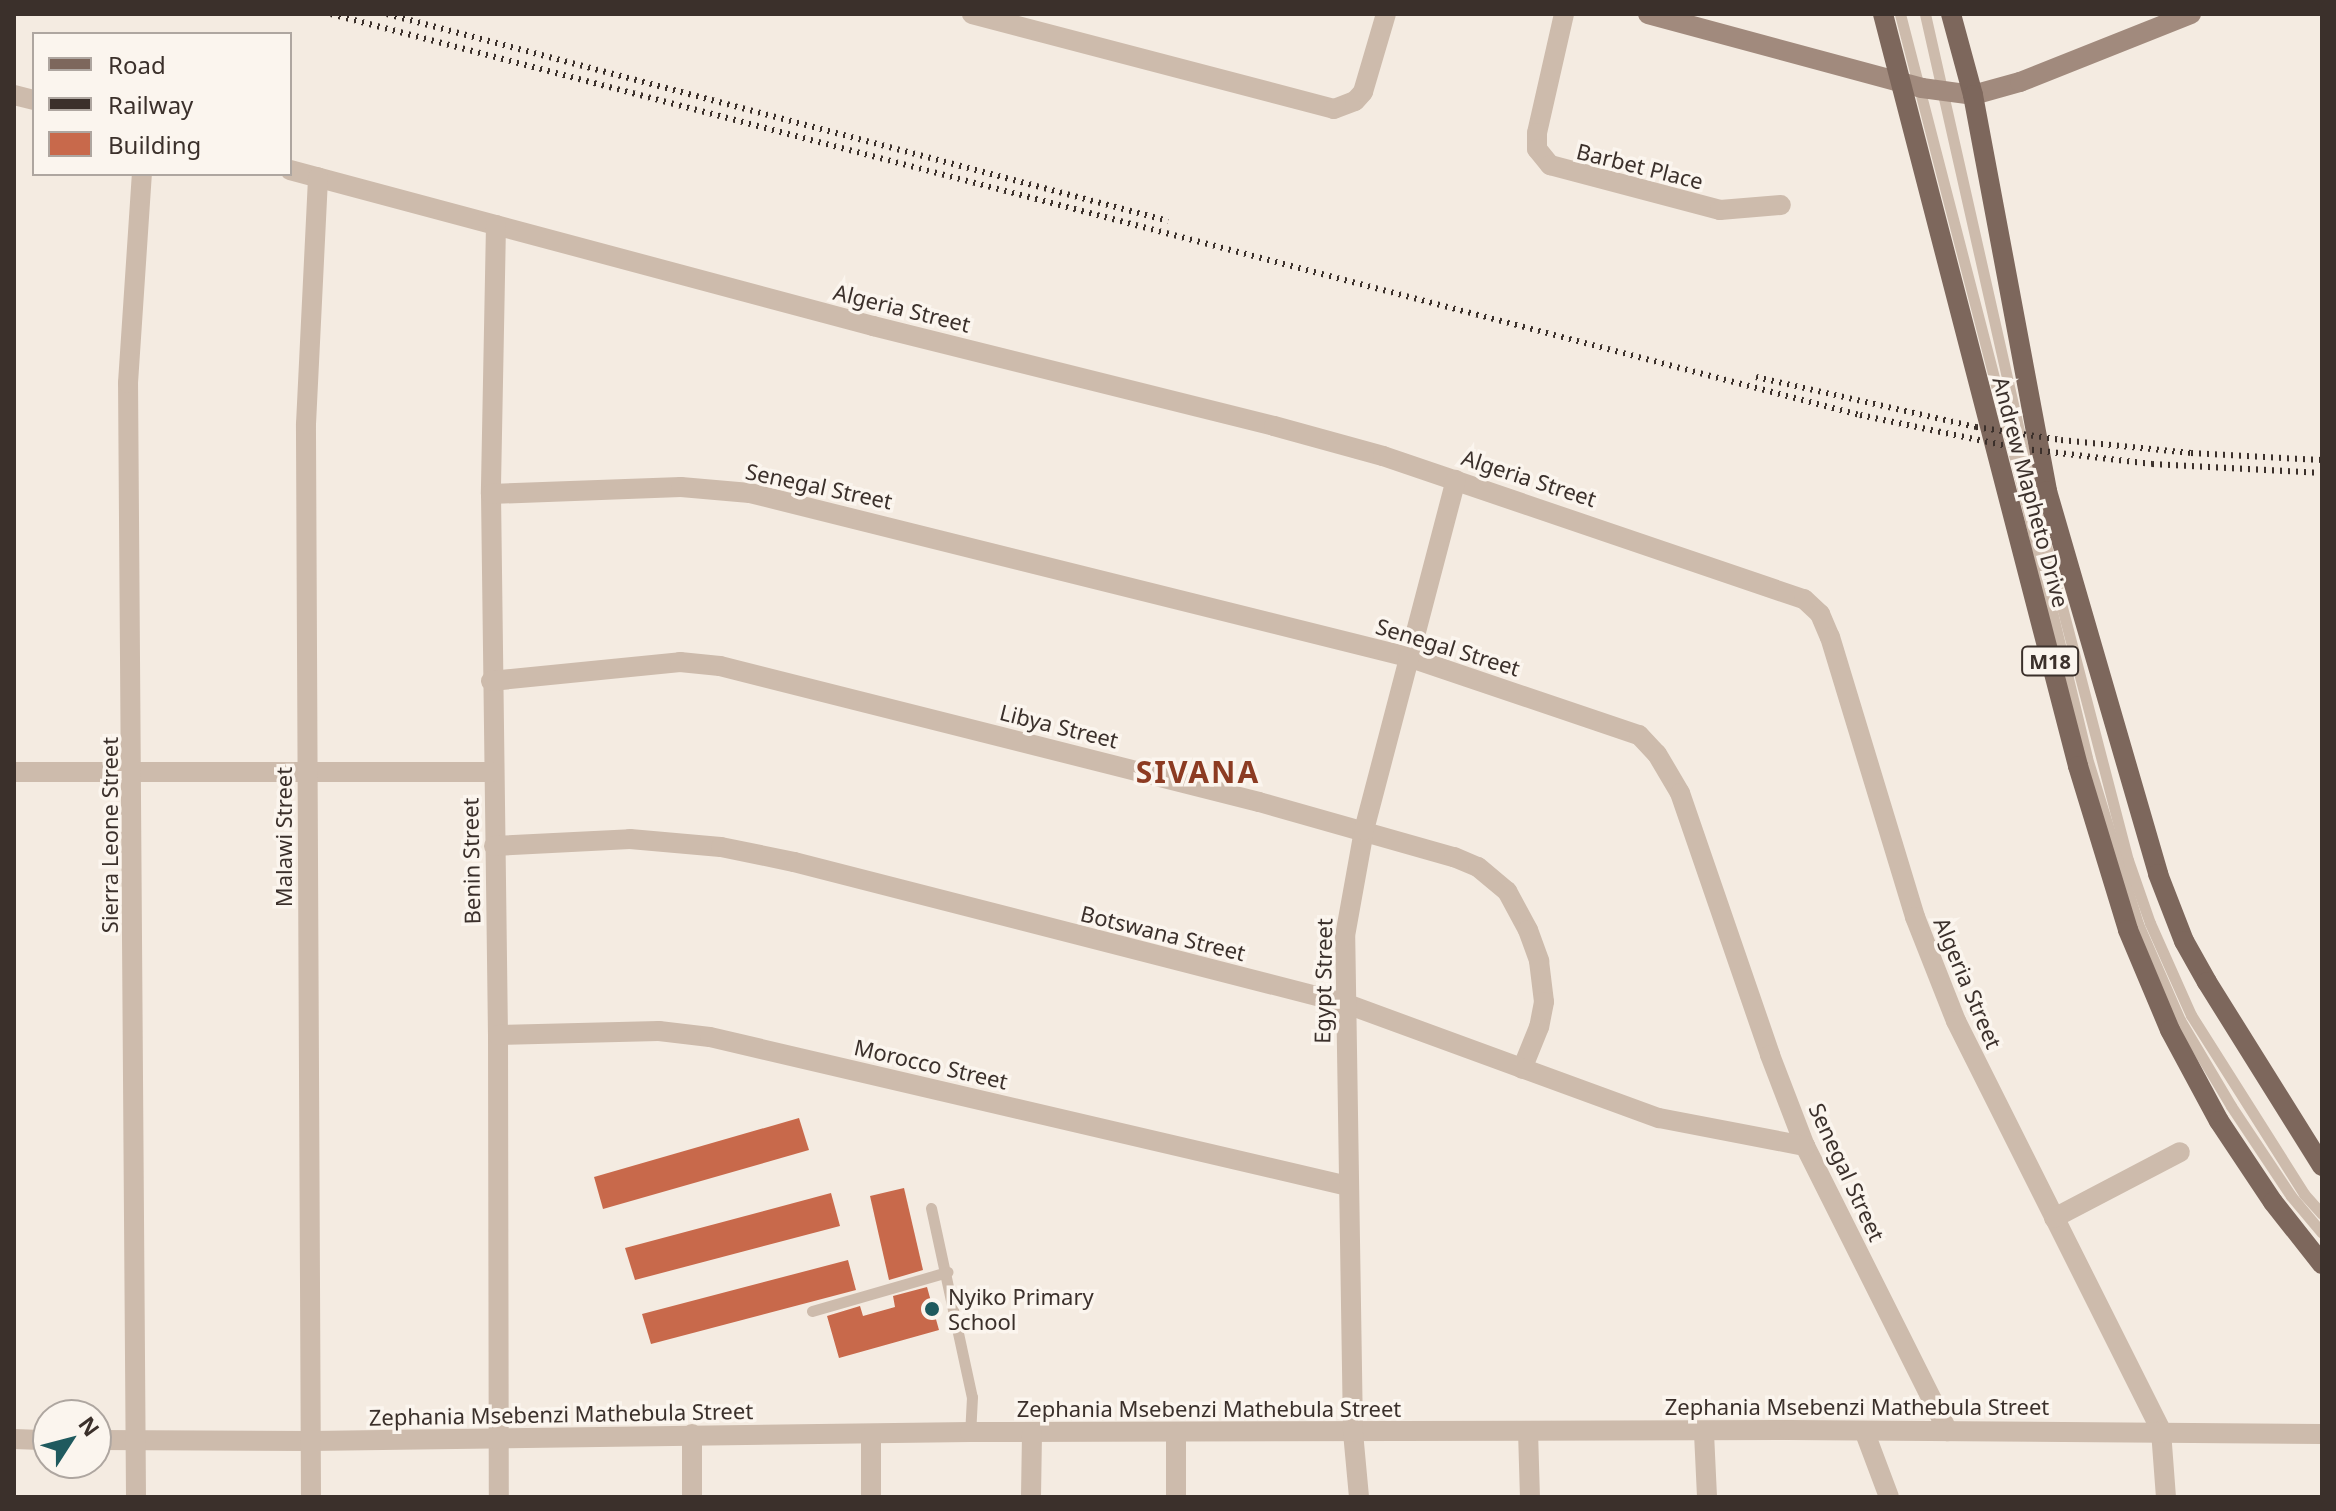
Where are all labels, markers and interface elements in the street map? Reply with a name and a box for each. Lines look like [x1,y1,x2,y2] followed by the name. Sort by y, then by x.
[32,32,292,176] legend
[108,48,166,81] text: Road
[108,88,193,121] text: Railway
[108,128,201,161] text: Building
[1574,138,1706,194] street label: Barbet Place
[831,278,973,338] street label: Algeria Street
[1987,374,2075,610] street label: Andrew Mapheto Drive
[1458,444,1600,512] street label: Algeria Street
[743,458,895,514] street label: Senegal Street
[1373,613,1523,681] street label: Senegal Street
[2020,645,2080,677] road number: M18
[997,699,1121,753] street label: Libya Street
[97,737,123,933] street label: Sierra Leone Street
[1136,754,1260,790] district label: SIVANA
[271,767,297,907] street label: Malawi Street
[457,797,485,925] street label: Benin Street
[1078,900,1248,966] street label: Botswana Street
[1929,913,2007,1053] street label: Algeria Street
[1309,918,1337,1044] street label: Egypt Street
[852,1034,1010,1094] street label: Morocco Street
[1804,1099,1890,1245] street label: Senegal Street
[948,1283,1094,1334] place label: Nyiko Primary School
[923,1300,941,1318] marker: Nyiko Primary School
[1665,1394,2049,1420] street label: Zephania Msebenzi Mathebula Street
[1017,1396,1401,1422] street label: Zephania Msebenzi Mathebula Street
[369,1397,753,1431] street label: Zephania Msebenzi Mathebula Street
[32,1399,112,1479] north arrow
[72,1410,107,1442] text: N

